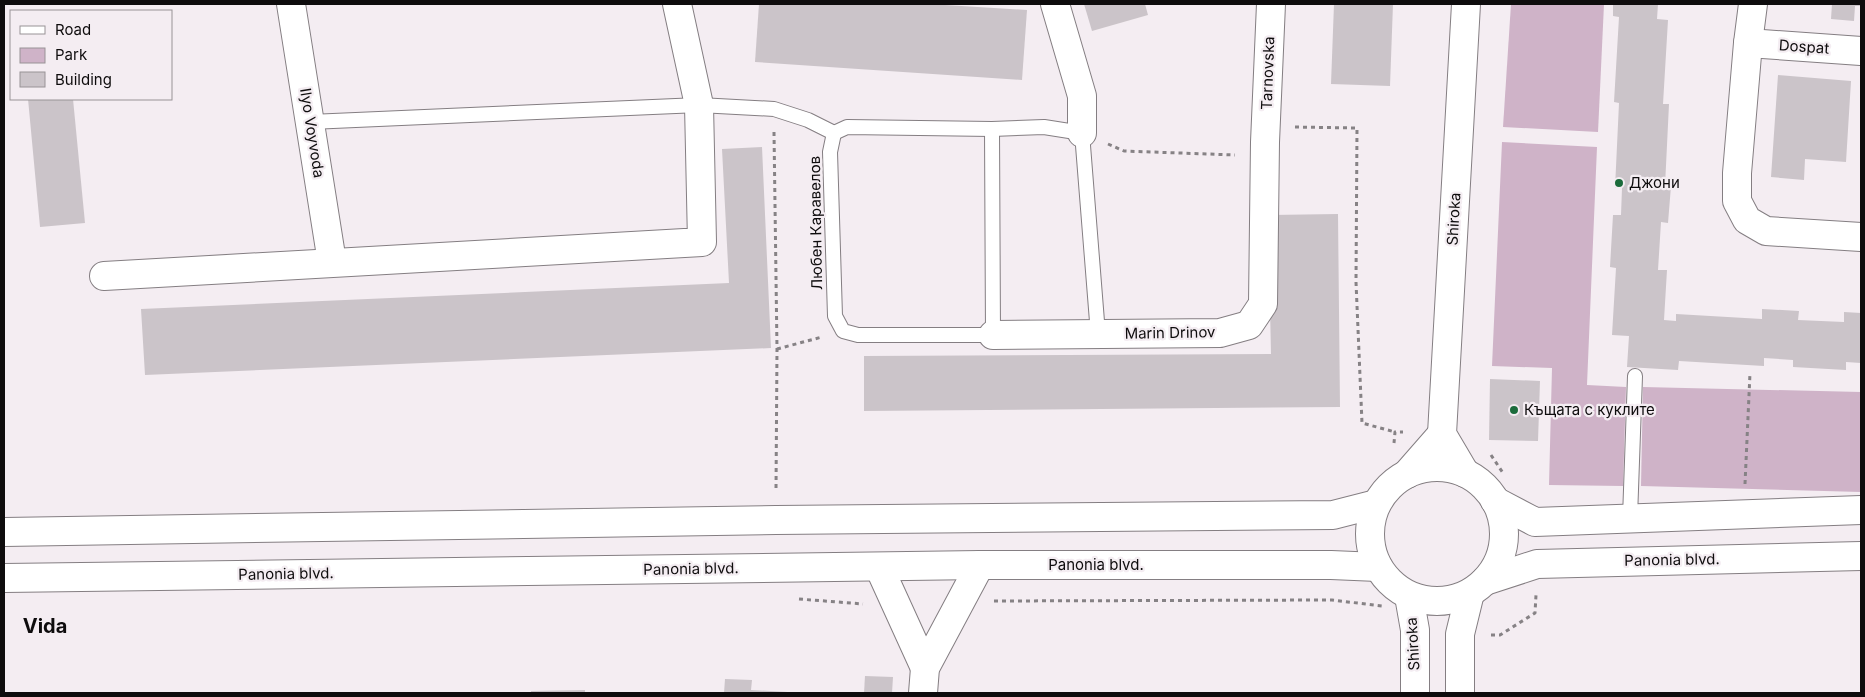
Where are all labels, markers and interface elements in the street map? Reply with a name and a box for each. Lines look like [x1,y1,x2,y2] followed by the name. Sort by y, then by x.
[10,10,172,100] legend
[55,20,91,39] text: Road
[1778,35,1830,58] street label: Dospat
[1257,36,1278,110] street label: Tarnovska
[55,45,88,64] text: Park
[55,70,112,89] text: Building
[296,87,329,179] street label: Ilyo Voyvoda
[805,156,826,290] street label: Любен Каравелов
[1629,173,1680,192] place label: Джони
[1613,177,1625,189] marker: Джони
[1443,192,1464,246] street label: Shiroka
[1124,322,1216,343] street label: Marin Drinov
[1524,400,1655,419] place label: Къщата с куклите
[1508,404,1520,416] marker: Къщата с куклите
[1624,549,1720,570] street label: Panonia blvd.
[1048,555,1144,574] street label: Panonia blvd.
[643,558,739,579] street label: Panonia blvd.
[238,563,334,584] street label: Panonia blvd.
[23,614,67,638] district label: Vida
[1402,617,1423,671] street label: Shiroka

